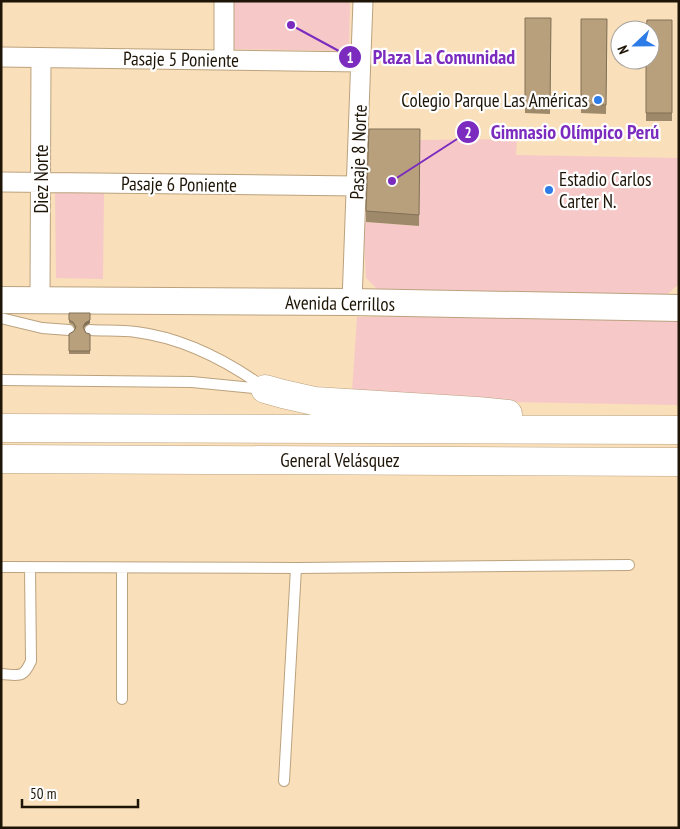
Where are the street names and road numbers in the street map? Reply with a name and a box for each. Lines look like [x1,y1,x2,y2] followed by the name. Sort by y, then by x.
[123,46,239,72] street label: Pasaje 5 Poniente
[344,104,372,200] street label: Pasaje 8 Norte
[29,144,53,214] street label: Diez Norte
[121,171,237,197] street label: Pasaje 6 Poniente
[285,290,395,316] street label: Avenida Cerrillos
[280,448,400,472] street label: General Velásquez

